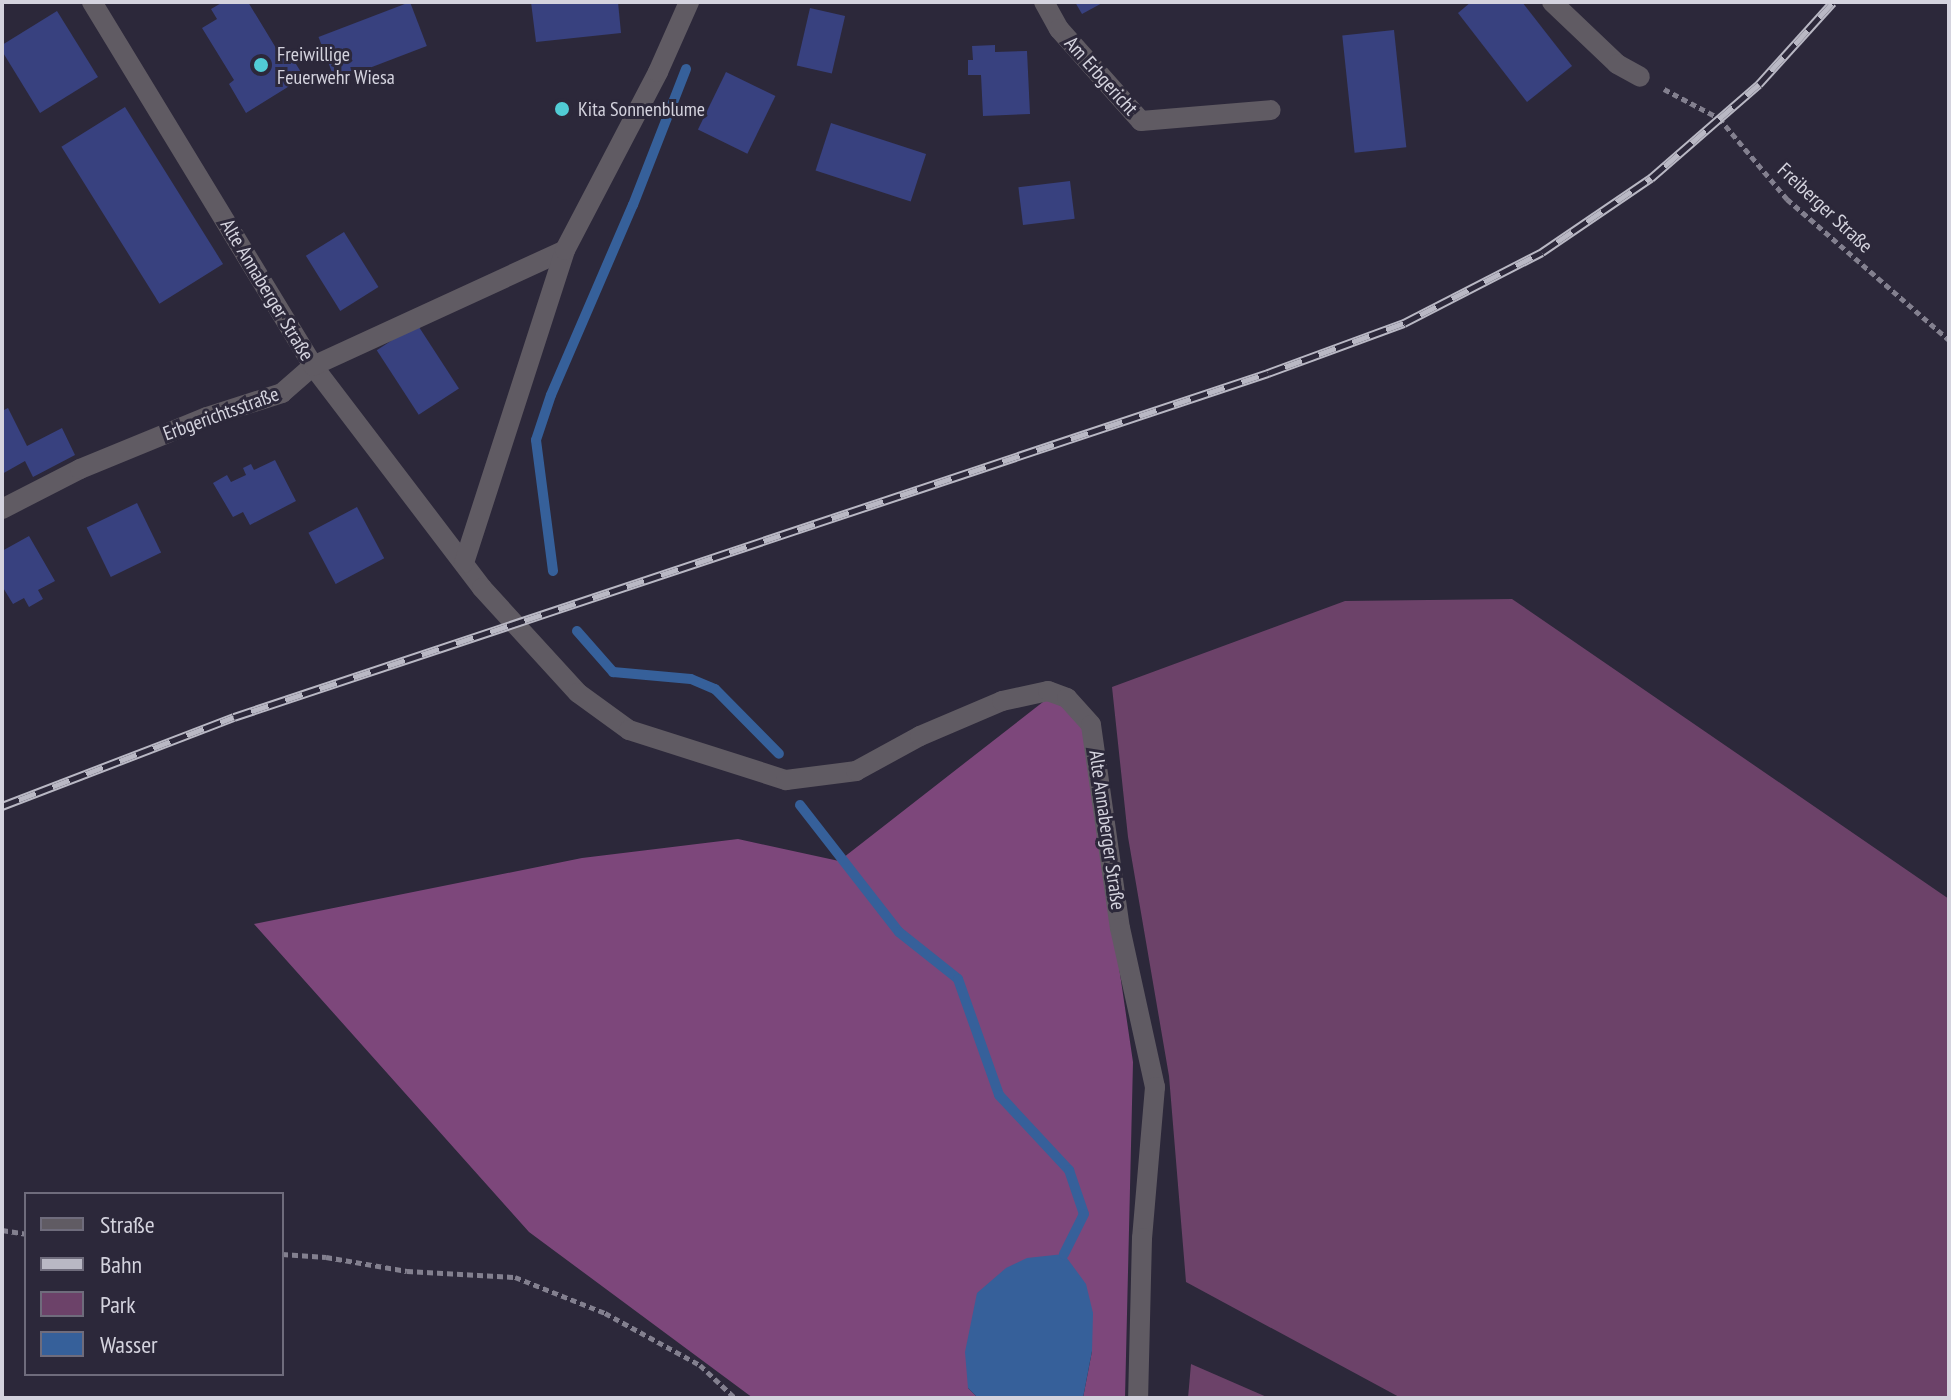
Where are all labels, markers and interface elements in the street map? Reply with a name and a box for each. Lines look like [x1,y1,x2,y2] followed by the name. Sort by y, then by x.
[1059,32,1143,120] street label: Am Erbgericht
[277,42,395,89] place label: Freiwillige Feuerwehr Wiesa
[252,56,270,74] marker: Freiwillige Feuerwehr Wiesa
[578,97,705,121] place label: Kita Sonnenblume
[553,100,571,118] marker: Kita Sonnenblume
[1773,158,1877,258] street label: Freiberger Straße
[215,215,319,365] street label: Alte Annaberger Straße
[160,382,282,446] street label: Erbgerichtsstraße
[1084,748,1130,912] street label: Alte Annaberger Straße
[24,1192,284,1376] legend
[100,1209,155,1240] text: Straße
[100,1249,142,1280] text: Bahn
[100,1289,136,1320] text: Park
[100,1329,158,1360] text: Wasser

